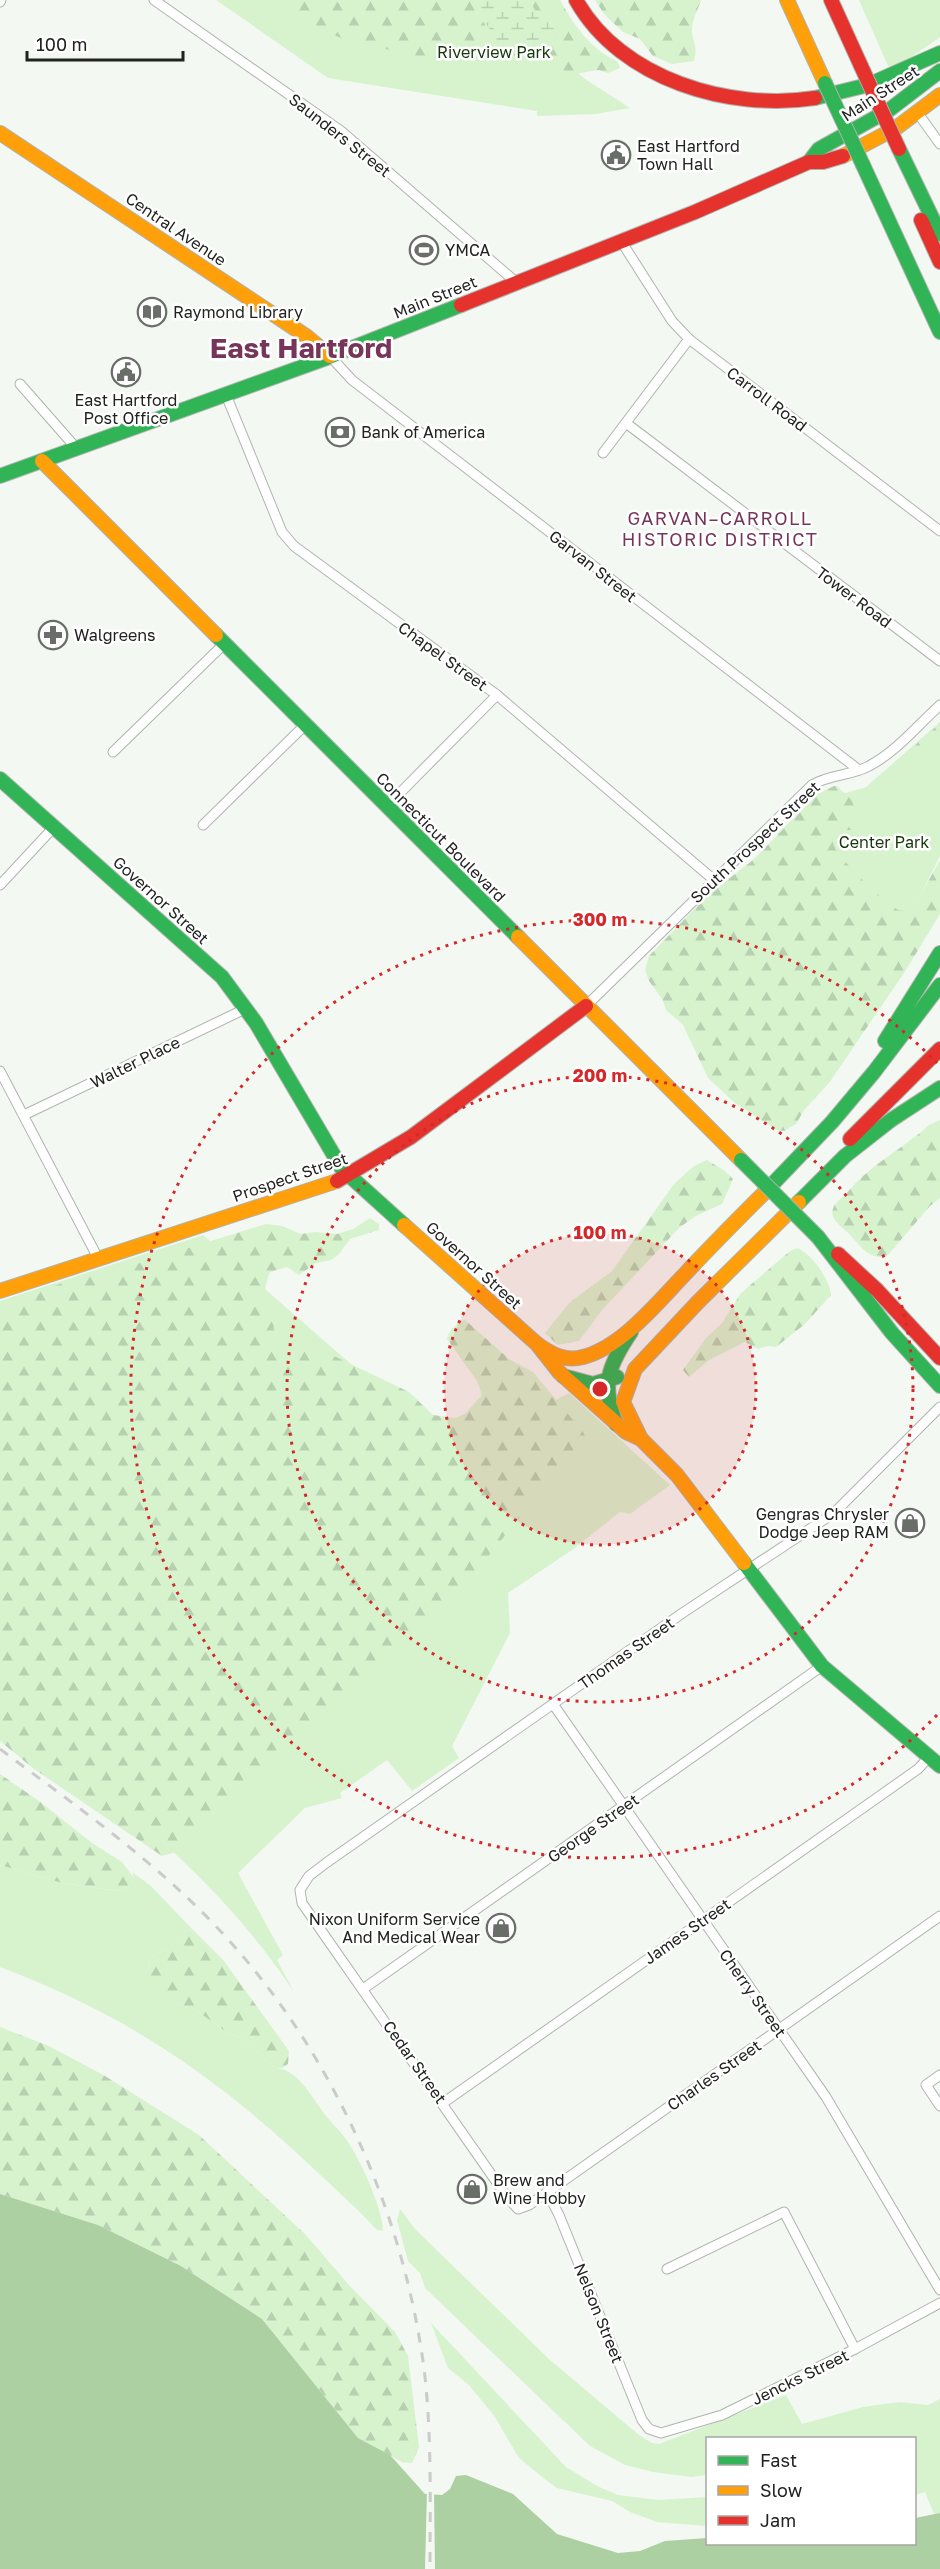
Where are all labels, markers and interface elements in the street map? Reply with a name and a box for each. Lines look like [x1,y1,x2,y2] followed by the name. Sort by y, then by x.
[27,24,183,62] scale bar
[36,33,87,55] text: 100 m
[437,42,551,62] park label: Riverview Park
[838,61,922,125] street label: Main Street
[285,89,395,181] street label: Saunders Street
[637,136,740,174] place label: East Hartford Town Hall
[600,139,632,171] public building icon: East Hartford Town Hall
[122,188,230,270] street label: Central Avenue
[408,234,440,266] sports icon: YMCA
[445,240,491,260] place label: YMCA
[390,271,480,323] street label: Main Street
[136,296,168,328] library icon: Raymond Library
[173,302,303,322] place label: Raymond Library
[210,331,392,364] district label: East Hartford
[110,356,142,388] public building icon: East Hartford Post Office
[723,362,811,436] street label: Carroll Road
[75,390,177,428] place label: East Hartford Post Office
[324,416,356,448] bank icon: Bank of America
[361,422,485,442] place label: Bank of America
[622,507,818,550] district label: GARVAN–CARROLL HISTORIC DISTRICT
[545,526,641,606] street label: Garvan Street
[812,562,896,632] street label: Tower Road
[394,617,492,695] street label: Chapel Street
[37,619,69,651] pharmacy icon: Walgreens
[74,625,156,645] place label: Walgreens
[372,768,510,906] street label: Connecticut Boulevard
[686,777,824,907] street label: South Prospect Street
[839,832,929,852] park label: Center Park
[109,852,213,948] street label: Governor Street
[573,908,627,930] text: 300 m
[87,1032,183,1092] street label: Walter Place
[573,1064,627,1086] text: 200 m
[230,1148,350,1206] street label: Prospect Street
[422,1217,526,1313] street label: Governor Street
[574,1221,626,1243] text: 100 m
[590,1379,610,1399] centre of rings
[756,1504,889,1542] place label: Gengras Chrysler Dodge Jeep RAM
[894,1507,926,1539] shop icon: Gengras Chrysler Dodge Jeep RAM
[574,1613,678,1693] street label: Thomas Street
[544,1789,642,1867] street label: George Street
[640,1894,734,1968] street label: James Street
[309,1909,480,1947] place label: Nixon Uniform Service And Medical Wear
[485,1912,517,1944] shop icon: Nixon Uniform Service And Medical Wear
[715,1945,791,2041] street label: Cherry Street
[379,2017,451,2107] street label: Cedar Street
[663,2035,765,2115] street label: Charles Street
[493,2170,586,2208] place label: Brew and Wine Hobby
[456,2173,488,2205] shop icon: Brew and Wine Hobby
[570,2260,628,2366] street label: Nelson Street
[748,2345,852,2409] street label: Jencks Street
[706,2437,916,2545] legend
[760,2449,797,2471] text: Fast
[760,2479,803,2501] text: Slow
[760,2509,796,2531] text: Jam

